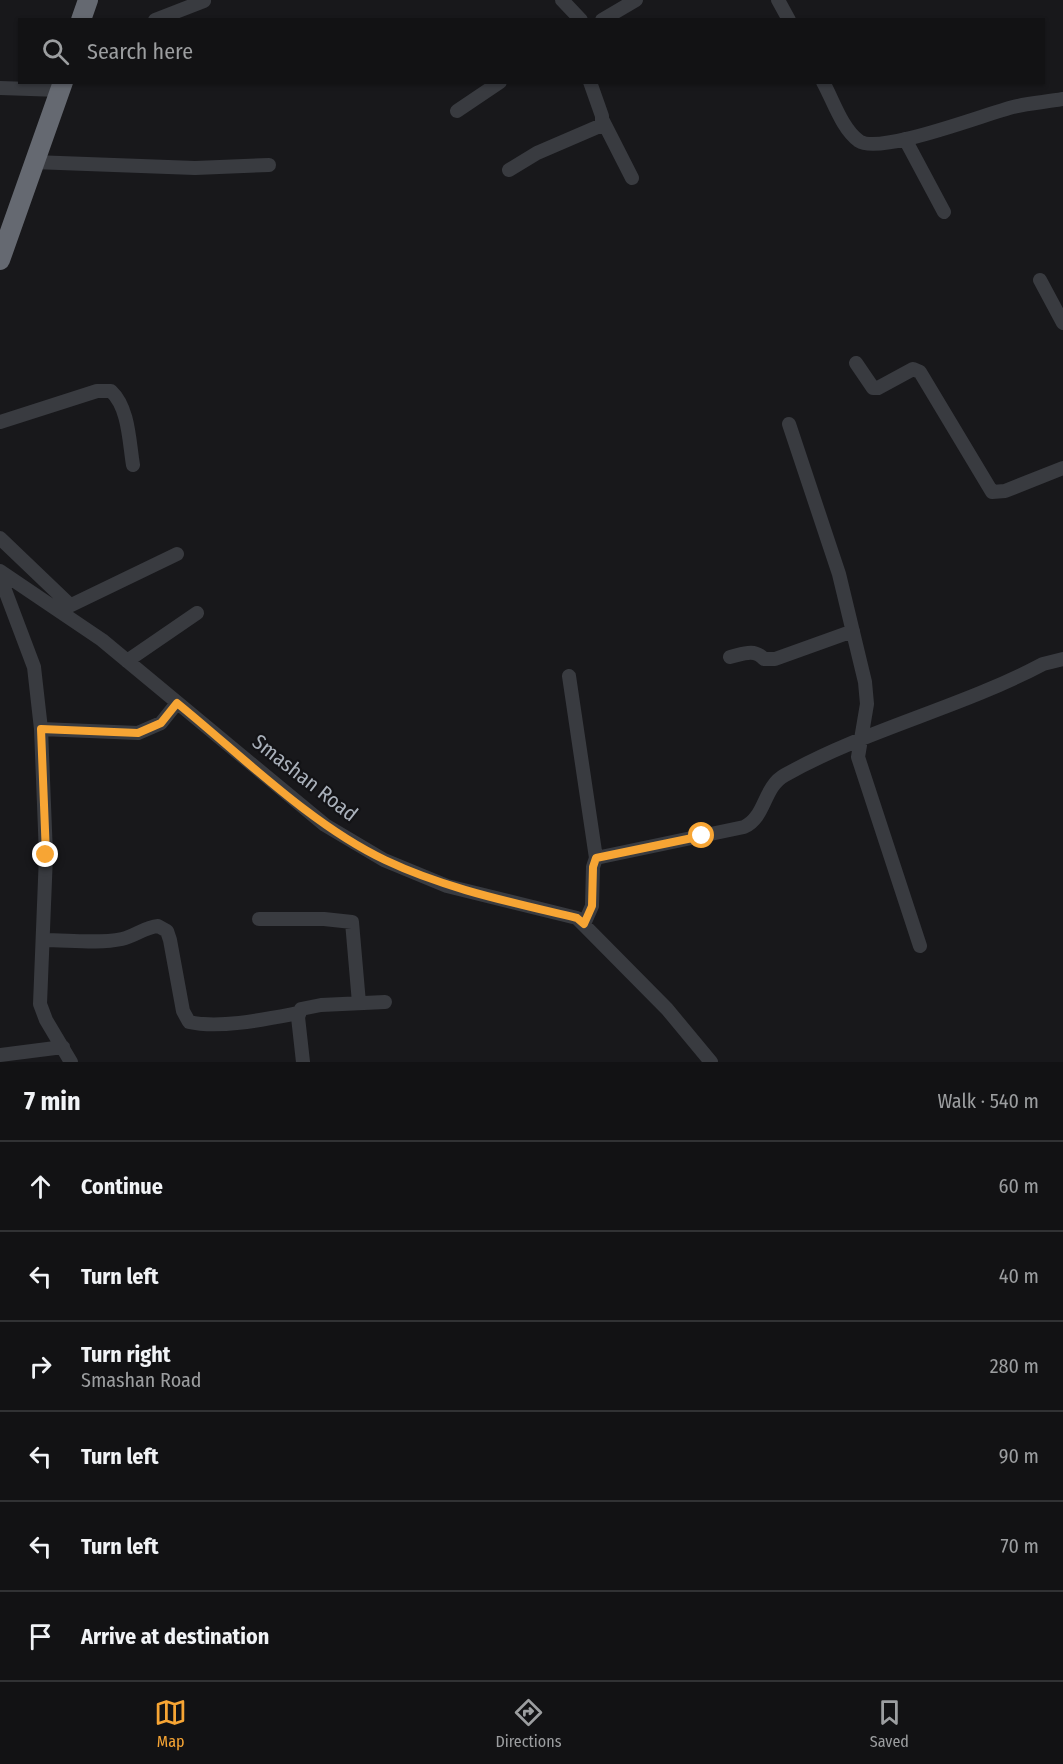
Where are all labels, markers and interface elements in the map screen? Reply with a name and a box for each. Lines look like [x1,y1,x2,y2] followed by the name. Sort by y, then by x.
[18,18,1045,84] search box
[39,35,72,68] icon: search
[87,38,193,65] text: Search here
[247,729,363,827] street label: Smashan Road
[688,822,714,848] route start
[32,841,58,867] route end
[24,1086,81,1117] text: 7 min
[937,1089,1039,1113] text: Walk · 540 m
[24,1170,57,1203] icon: ahead
[81,1173,163,1200] text: Continue
[999,1174,1039,1198] text: 60 m
[24,1260,57,1293] icon: left
[81,1263,159,1290] text: Turn left
[999,1264,1039,1288] text: 40 m
[81,1341,170,1368] text: Turn right
[24,1350,57,1383] icon: right
[990,1354,1039,1378] text: 280 m
[81,1368,202,1392] text: Smashan Road
[24,1440,57,1473] icon: left
[81,1443,159,1470] text: Turn left
[999,1444,1039,1468] text: 90 m
[24,1530,57,1563] icon: left
[81,1533,159,1560] text: Turn left
[1001,1534,1039,1558] text: 70 m
[24,1620,57,1653] icon: arrive
[81,1623,269,1650] text: Arrive at destination
[154,1696,187,1751] tab: Map
[495,1696,562,1751] tab: Directions
[870,1696,909,1751] tab: Saved

